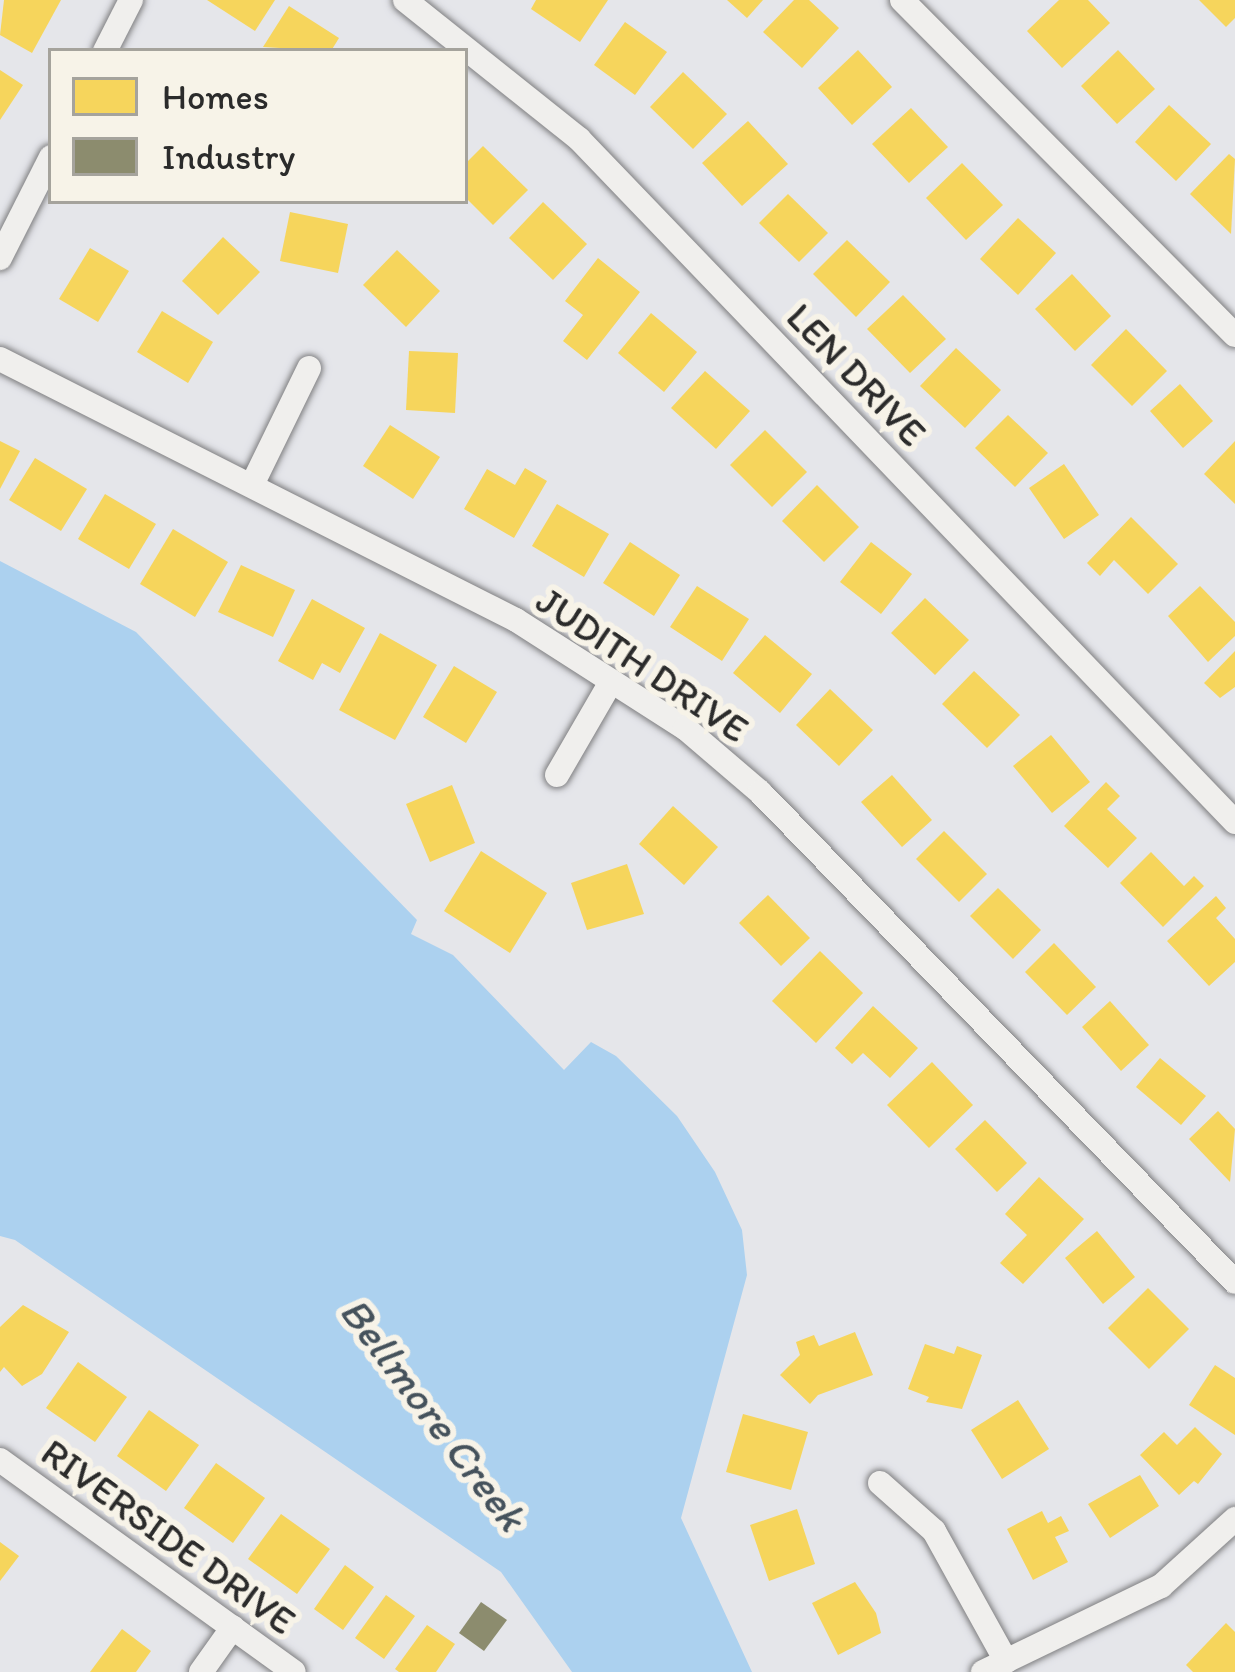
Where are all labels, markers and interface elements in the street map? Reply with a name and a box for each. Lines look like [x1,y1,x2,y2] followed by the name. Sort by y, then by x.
[48,48,468,204] legend
[162,75,269,118] text: Homes
[162,135,295,178] text: Industry
[775,292,937,458] street label: LEN DRIVE
[527,577,757,753] street label: JUDITH DRIVE
[329,1288,537,1540] water label: Bellmore Creek
[30,1428,306,1646] street label: RIVERSIDE DRIVE

